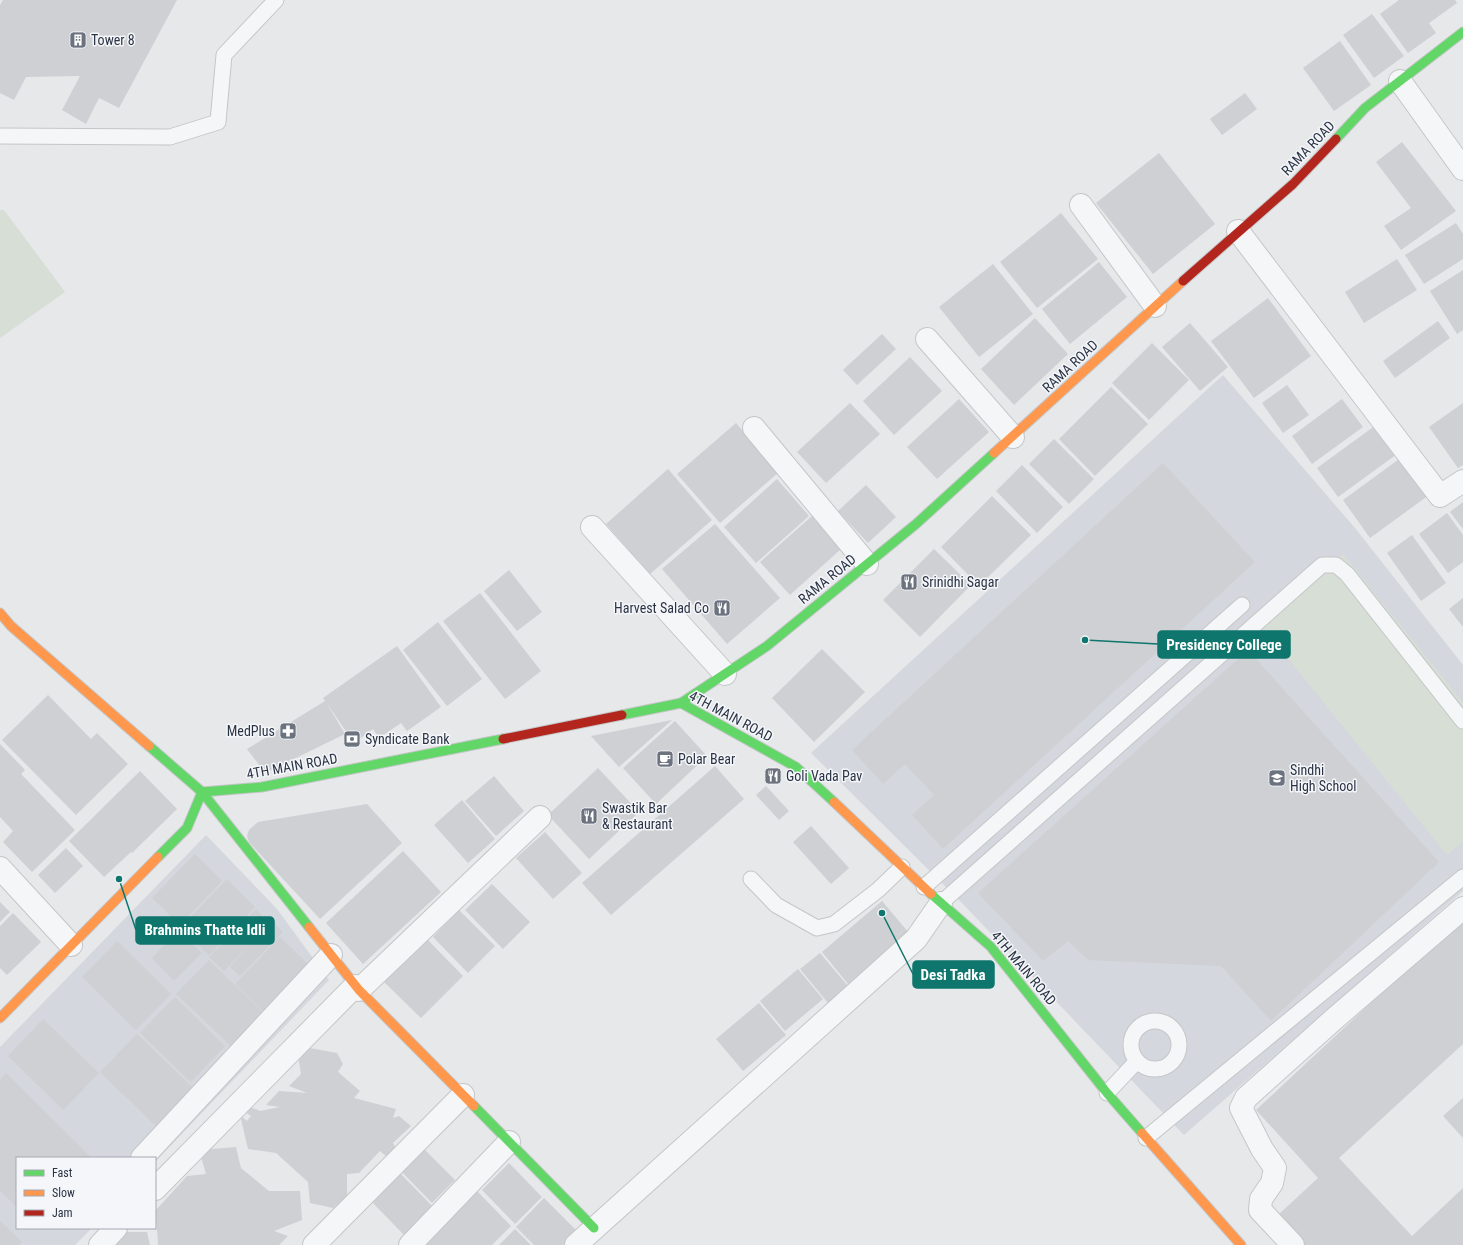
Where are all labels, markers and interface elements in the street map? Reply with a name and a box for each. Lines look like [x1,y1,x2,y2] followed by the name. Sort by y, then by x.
[68,30,88,50] building icon: Tower 8
[91,32,135,48] place label: Tower 8
[1278,118,1338,178] street label: RAMA ROAD
[1039,337,1101,395] street label: RAMA ROAD
[795,551,859,607] street label: RAMA ROAD
[899,572,919,592] restaurant icon: Srinidhi Sagar
[922,574,999,590] place label: Srinidhi Sagar
[712,598,732,618] restaurant icon: Harvest Salad Co
[614,600,709,616] place label: Harvest Salad Co
[1158,631,1290,658] callout: Presidency College
[1166,636,1282,654] text: Presidency College
[687,687,775,745] street label: 4TH MAIN ROAD
[278,721,298,741] pharmacy icon: MedPlus
[227,723,275,739] place label: MedPlus
[342,729,362,749] bank icon: Syndicate Bank
[365,731,450,747] place label: Syndicate Bank
[655,749,675,769] cafe icon: Polar Bear
[245,750,339,782] street label: 4TH MAIN ROAD
[678,751,735,767] place label: Polar Bear
[1290,762,1357,794] place label: Sindhi High School
[763,766,783,786] restaurant icon: Goli Vada Pav
[786,768,862,784] place label: Goli Vada Pav
[1267,768,1287,788] school or university icon: Sindhi High School
[602,800,672,832] place label: Swastik Bar & Restaurant
[579,806,599,826] restaurant icon: Swastik Bar & Restaurant
[136,917,274,944] callout: Brahmins Thatte Idli
[144,921,266,939] text: Brahmins Thatte Idli
[988,928,1060,1008] street label: 4TH MAIN ROAD
[913,961,994,988] callout: Desi Tadka
[921,966,985,984] text: Desi Tadka
[16,1157,156,1229] legend
[52,1166,73,1180] text: Fast
[52,1186,75,1200] text: Slow
[52,1206,73,1220] text: Jam

